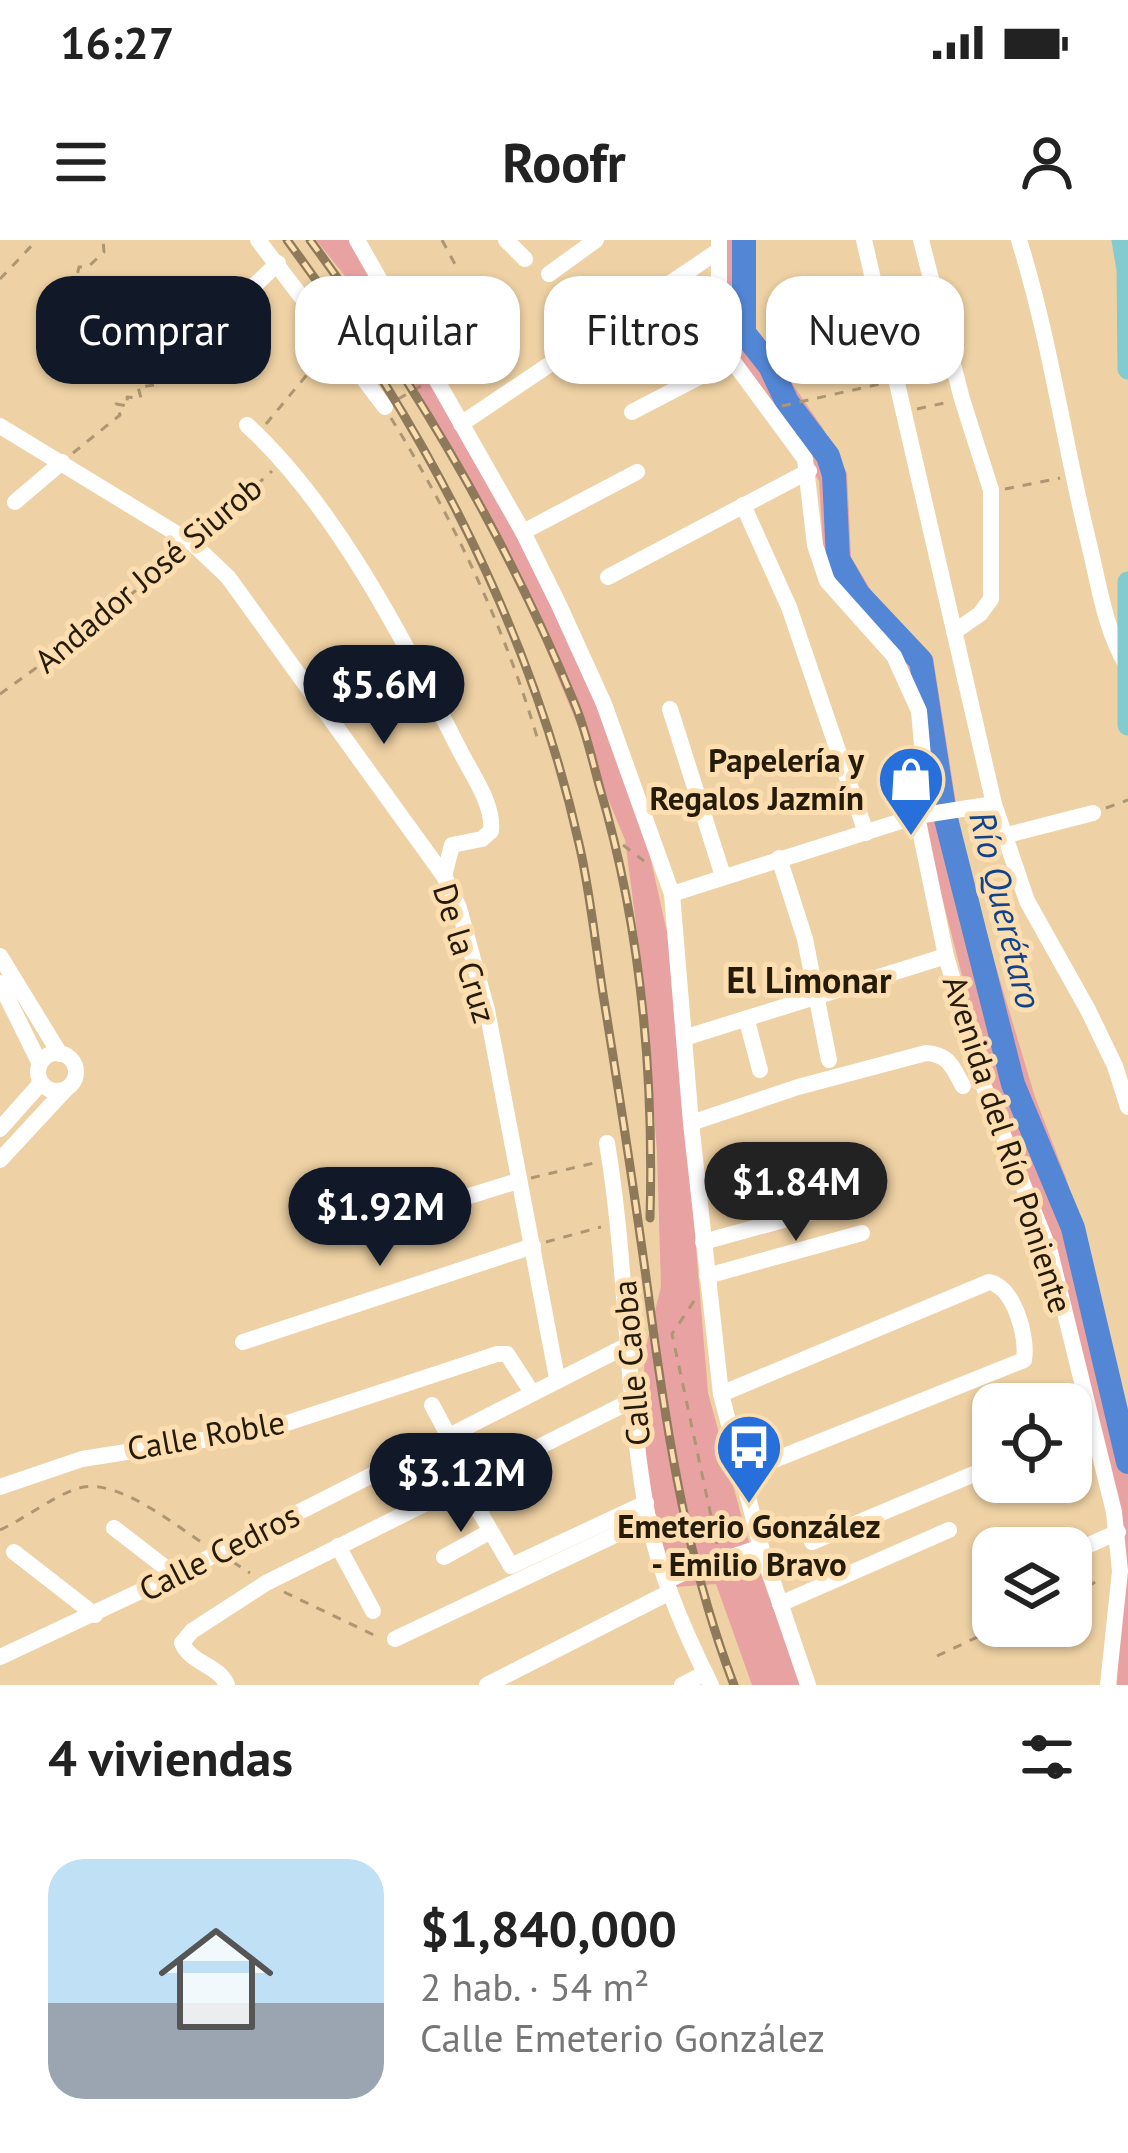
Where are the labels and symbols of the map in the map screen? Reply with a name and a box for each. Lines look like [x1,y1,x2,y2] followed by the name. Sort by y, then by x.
[25,466,271,682] street label: Andador José Siurob
[300,645,468,747] pin: $5.6M
[649,738,865,819] place label: Papelería y Regalos Jazmín
[876,744,946,838] shop icon: Papelería y Regalos Jazmín
[959,806,1054,1014] water label: Río Querétaro
[424,878,507,1028] street label: De la Cruz
[726,956,892,1003] district label: El Limonar
[934,970,1083,1318] street label: Avenida del Río Poniente
[698,1142,894,1244] pin: $1.84M
[282,1167,478,1269] pin: $1.92M
[602,1278,659,1448] street label: Calle Caoba
[124,1399,288,1470] street label: Calle Roble
[714,1412,784,1506] bus stop icon: Emeterio González - Emilio Bravo
[363,1433,559,1535] pin: $3.12M
[131,1493,306,1610] street label: Calle Cedros
[617,1504,881,1585] place label: Emeterio González - Emilio Bravo

